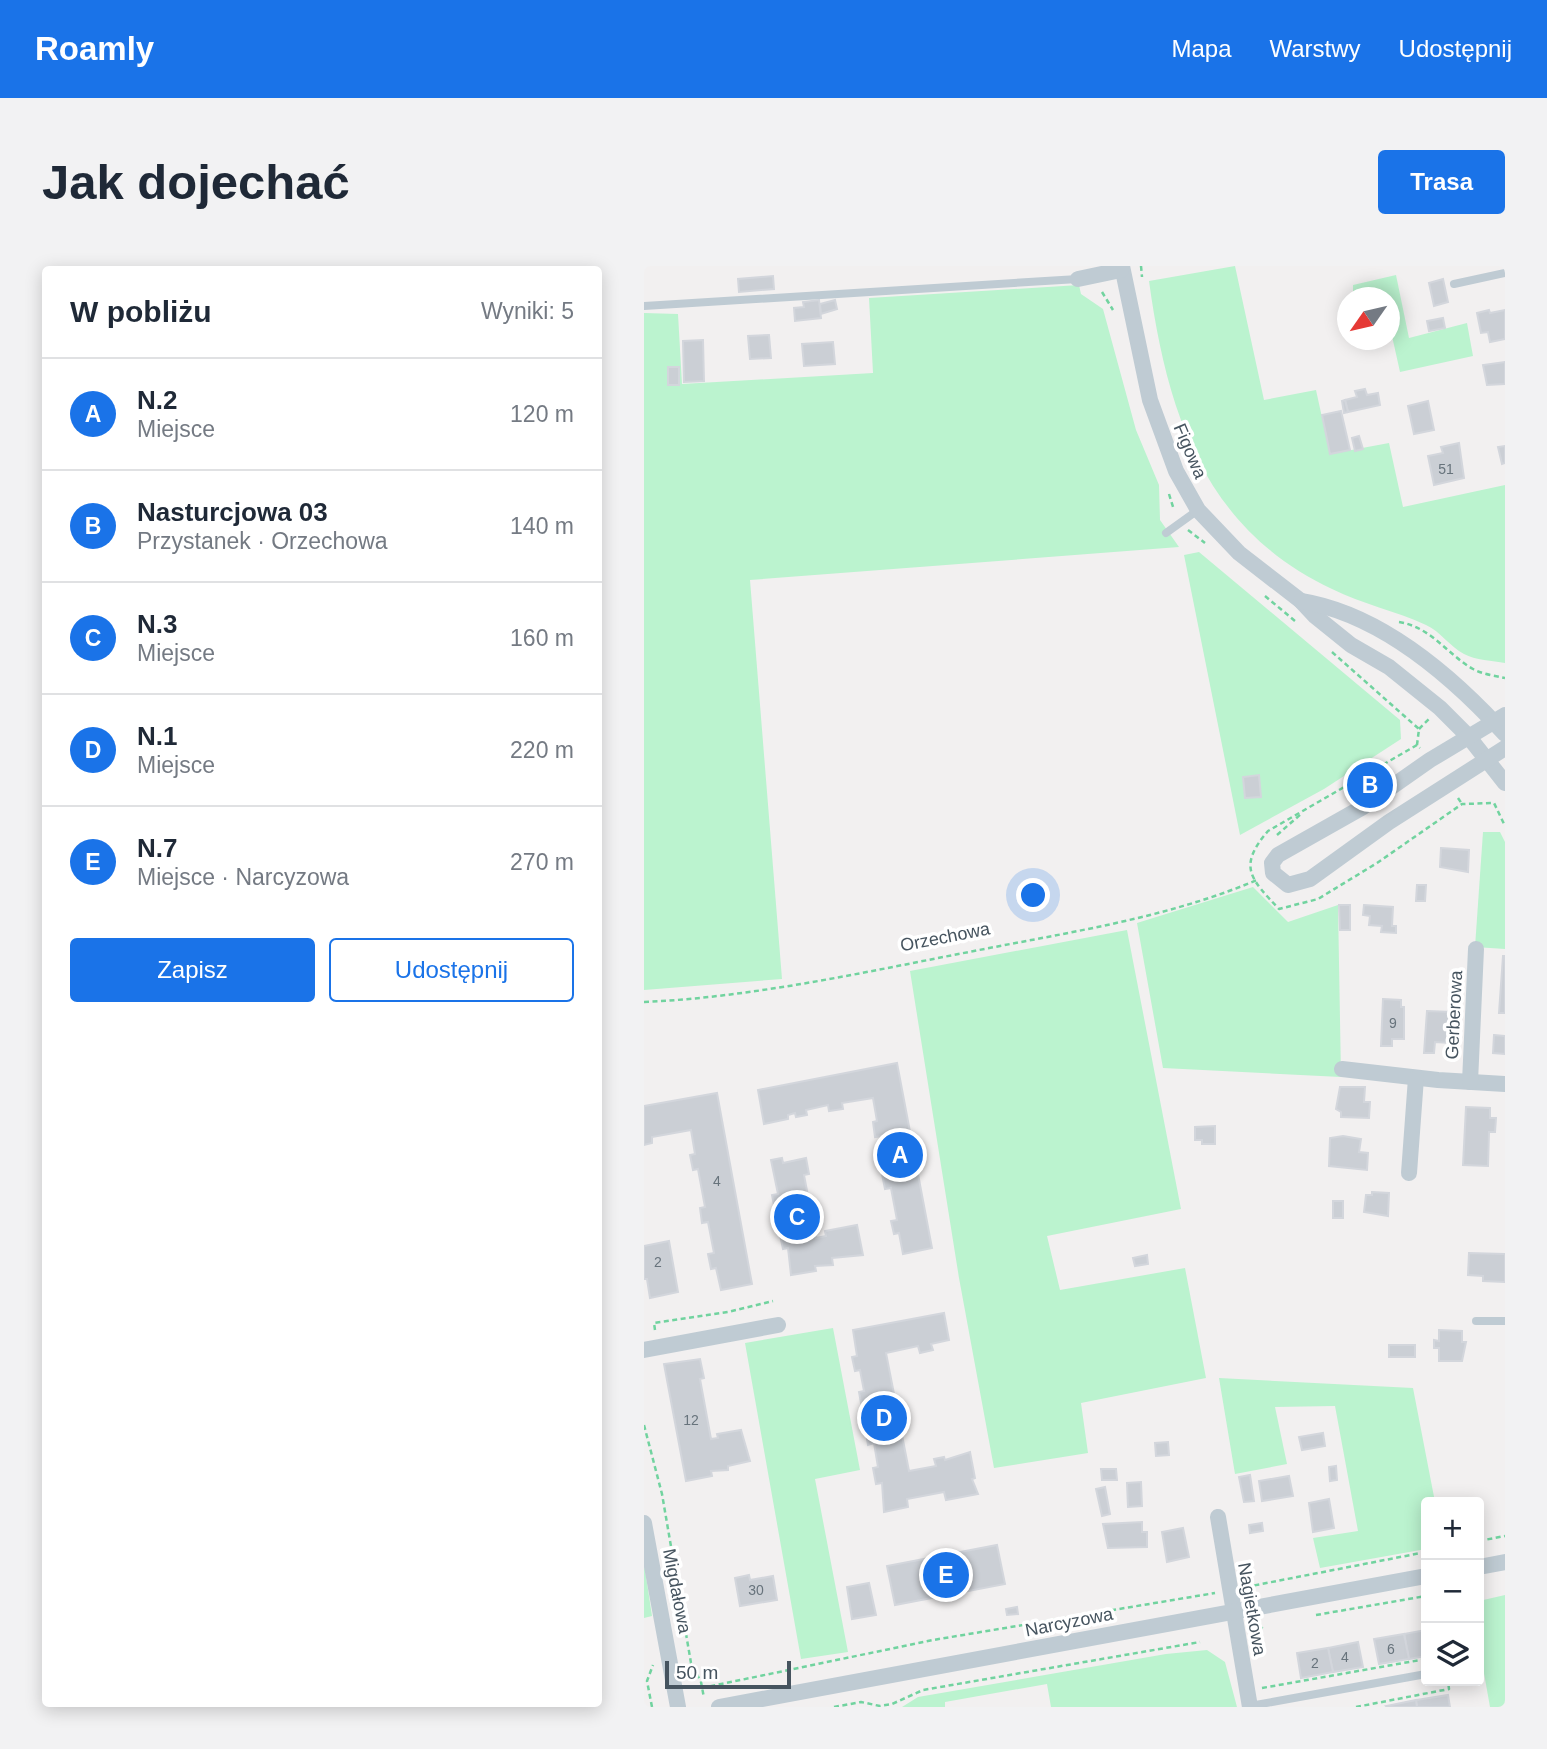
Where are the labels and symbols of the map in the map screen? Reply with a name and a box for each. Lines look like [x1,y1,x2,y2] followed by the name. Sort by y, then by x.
[1337,287,1400,350] north arrow
[1169,420,1211,483] street label: Figowa
[1438,461,1454,477] house number: 51
[1347,759,1393,811] pin: B
[1016,878,1050,912] your location
[898,918,993,956] street label: Orzechowa
[1442,969,1466,1060] street label: Gerberowa
[1389,1015,1397,1031] house number: 9
[877,1129,923,1181] pin: A
[713,1173,721,1189] house number: 4
[774,1191,820,1243] pin: C
[654,1254,662,1270] house number: 2
[861,1392,907,1444] pin: D
[683,1412,699,1428] house number: 12
[659,1547,695,1636] street label: Migdałowa
[923,1549,969,1601] pin: E
[1234,1561,1270,1658] street label: Nagietkowa
[748,1582,764,1598] house number: 30
[1023,1604,1116,1640] street label: Narcyzowa
[1387,1641,1395,1657] house number: 6
[1341,1649,1349,1665] house number: 4
[1311,1655,1319,1671] house number: 2
[665,1658,791,1690] scale bar

